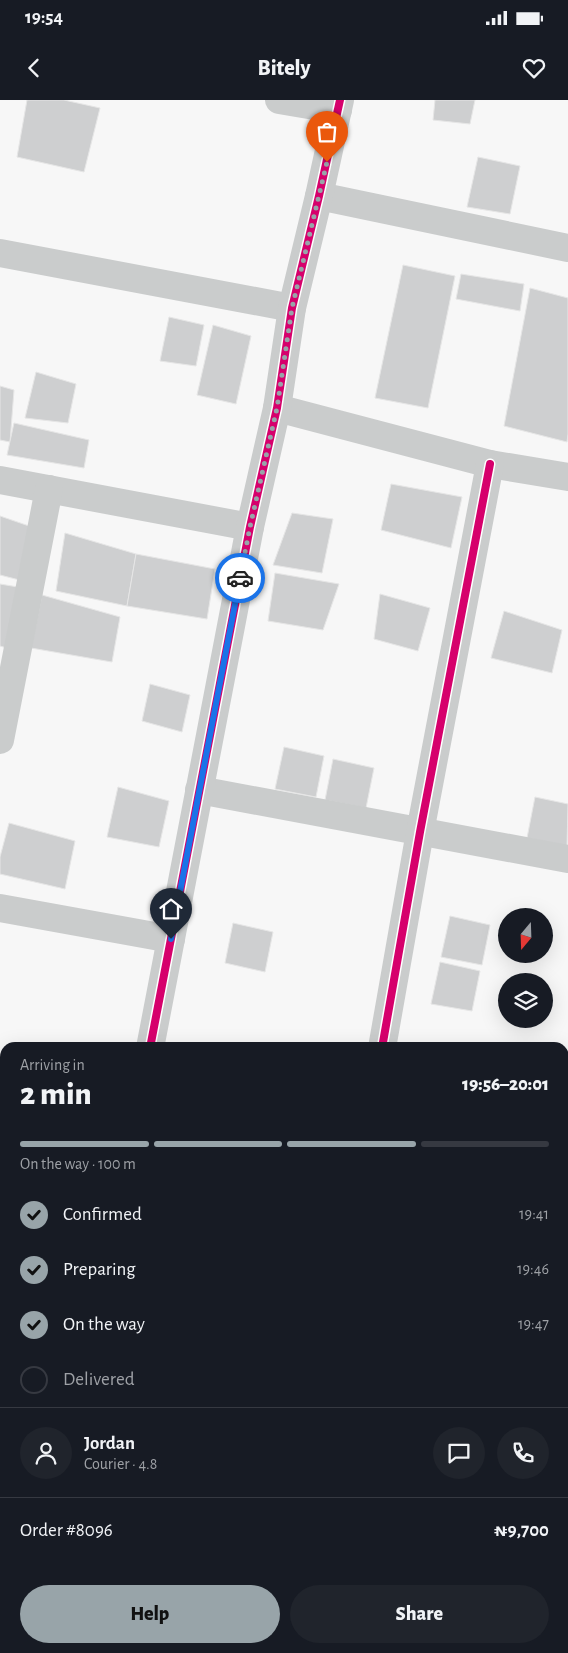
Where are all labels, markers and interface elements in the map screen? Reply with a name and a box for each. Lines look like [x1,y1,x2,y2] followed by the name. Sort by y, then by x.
[25,8,63,27] text: 19:54
[20,54,48,82] icon: back
[520,54,548,82] icon: heart
[257,57,311,79] text: Bitely
[306,111,348,162] pin
[313,118,341,146] icon: bag
[215,553,265,603] courier
[226,564,254,592] icon: car
[150,888,192,939] pin
[157,895,185,923] icon: home
[498,908,552,962] north arrow
[498,908,553,1028] map controls
[498,973,553,1028] button: layers
[20,1057,85,1073] text: Arriving in
[462,1075,549,1094] text: 19:56–20:01
[20,1078,92,1110] text: 2 min
[20,1156,136,1172] text: On the way · 100 m
[20,1201,48,1229] icon: check
[63,1205,142,1224] text: Confirmed
[519,1206,549,1222] text: 19:41
[20,1256,48,1284] icon: check
[63,1260,136,1279] text: Preparing
[517,1261,549,1277] text: 19:46
[20,1311,48,1339] icon: check
[63,1315,145,1334] text: On the way
[518,1316,549,1332] text: 19:47
[63,1370,135,1389] text: Delivered
[20,1427,72,1479] button: person
[433,1427,485,1479] button: chat
[497,1427,549,1479] button: phone
[84,1434,135,1453] text: Jordan
[84,1456,157,1472] text: Courier · 4.8
[20,1521,113,1540] text: Order #8096
[494,1521,549,1540] text: ₦9,700
[20,1585,280,1643] button: Help
[290,1585,549,1643] button: Share

